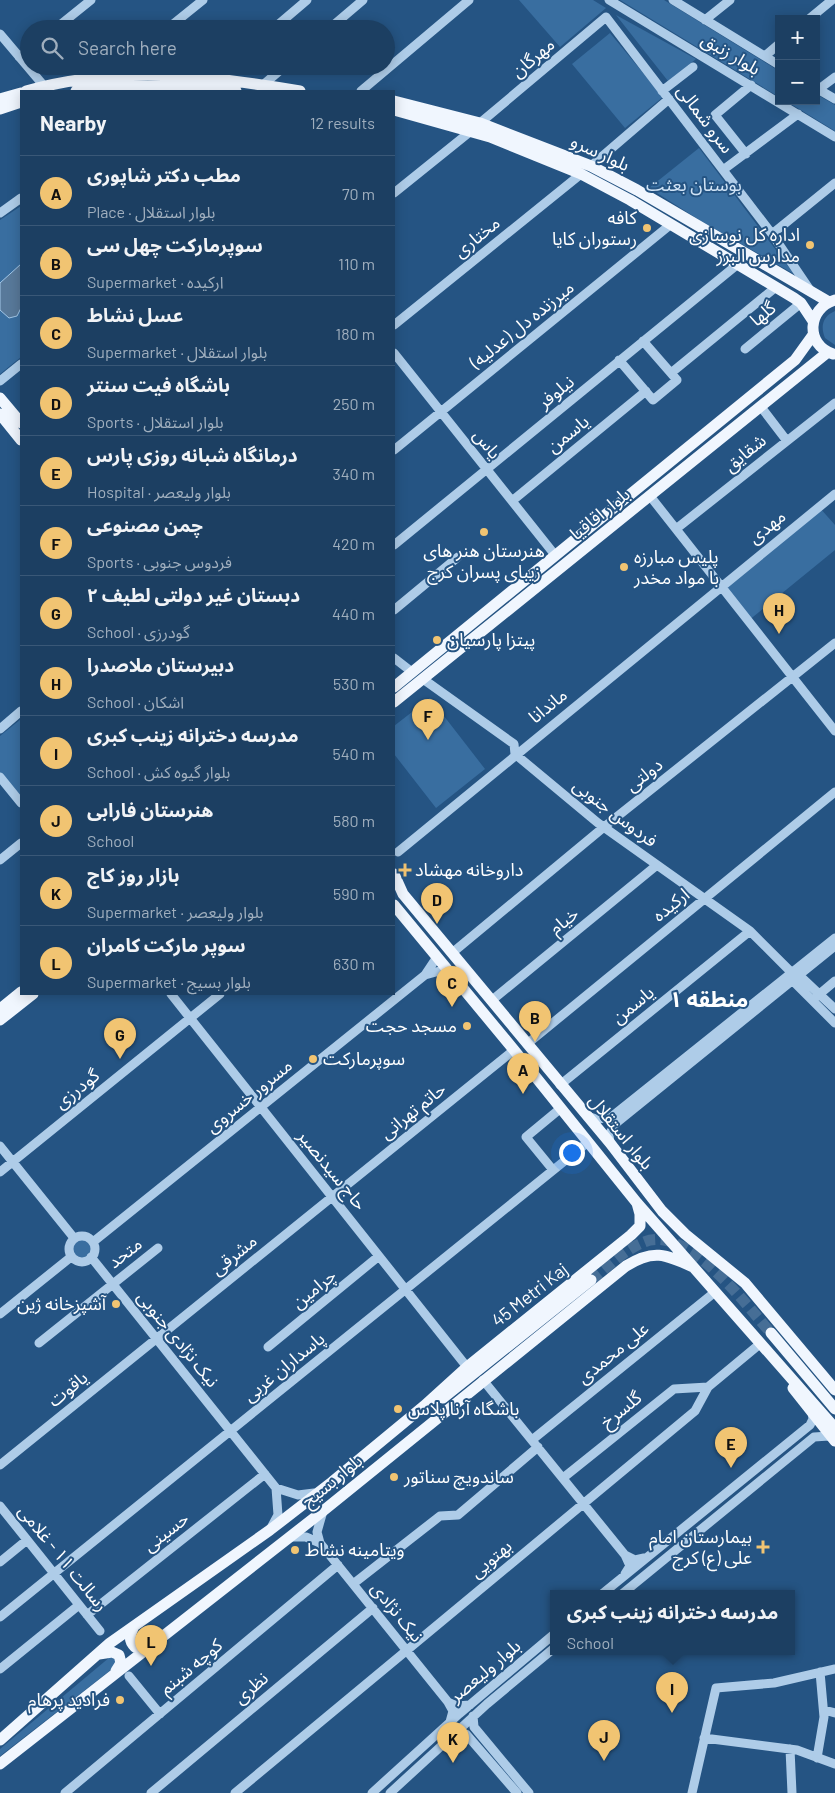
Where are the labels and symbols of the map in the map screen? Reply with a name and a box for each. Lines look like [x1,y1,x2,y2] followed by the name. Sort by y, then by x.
[698,27,765,80] street label: بلوار زنبق
[506,33,559,82] street label: مهرگان
[672,80,739,158] street label: سرو شمالی
[567,129,633,176] street label: بلوار سرو
[646,173,742,196] park label: بوستان بعثت
[552,206,638,250] place label: کافه رستوران کایا
[449,211,505,262] street label: مختاری
[641,222,653,234] marker: کافه رستوران کایا
[689,223,800,267] place label: اداره کل نوسازی مدارس البرز
[804,239,816,251] marker: اداره کل نوسازی مدارس البرز
[464,276,578,374] street label: میرزنده دل (عدلیه)
[745,296,780,330] street label: گلها
[532,370,579,414] street label: نیلوفر
[542,409,594,458] street label: یاسمن
[468,424,507,464] street label: یاس
[719,429,771,477] street label: شقایق
[565,482,634,545] street label: بلوار اقاقیا
[743,505,790,549] street label: مهدی
[478,526,490,538] marker: هنرستان هنر های زیبای پسران کرج
[423,539,545,585] place label: هنرستان هنر های زیبای پسران کرج
[633,545,719,589] place label: پلیس مبارزه با مواد مخدر
[618,561,630,573] marker: پلیس مبارزه با مواد مخدر
[763,593,795,634] pin: H
[447,628,535,651] place label: پیتزا پارسیان
[431,634,443,646] marker: پیتزا پارسیان
[524,683,571,727] street label: ماندانا
[412,699,444,740] pin: F
[620,753,667,796] street label: دولتی
[568,773,662,852] street label: فردوس جنوبی
[415,858,523,881] place label: داروخانه مهشاد
[399,864,411,876] marker: داروخانه مهشاد
[421,883,453,924] pin: D
[647,883,694,927] street label: ارکیده
[544,902,585,942] street label: خیام
[436,966,468,1007] pin: C
[607,980,659,1029] street label: یاسمن
[670,985,748,1011] district label: منطقه ۱
[519,1001,551,1042] pin: B
[366,1014,457,1036] place label: مسجد حجت
[104,1018,136,1059] pin: G
[461,1020,473,1032] marker: مسجد حجت
[323,1047,405,1070] place label: سوپرمارکت
[307,1053,319,1065] marker: سوپرمارکت
[507,1053,539,1094] pin: A
[201,1054,297,1138] street label: مسرور خسروی
[49,1063,104,1114] street label: گودرزی
[375,1077,452,1146] street label: حاتم تهرانی
[584,1089,659,1174] street label: بلوار استقلال
[291,1124,372,1216] street label: حاج سیدنصیر
[559,1140,585,1166] your location
[206,1229,261,1280] street label: مشرقی
[103,1232,146,1272] street label: متحد
[487,1258,572,1331] street label: 45 Metri Kaj
[287,1264,341,1314] street label: چرامین
[132,1286,224,1392] street label: نیک نژادی جنوبی
[17,1292,107,1315] place label: آشپزخانه ژین
[110,1298,122,1310] marker: آشپزخانه ژین
[572,1317,653,1389] street label: علی محمدی
[238,1327,329,1407] street label: پاسداران غربی
[43,1365,92,1412] street label: یاقوت
[595,1386,648,1435] street label: گلسرخ
[408,1397,519,1420] place label: باشگاه آرنا پلاس
[392,1403,404,1415] marker: باشگاه آرنا پلاس
[715,1427,747,1468] pin: E
[297,1449,368,1514] street label: بلوار بسیج
[403,1465,514,1490] place label: ساندویچ سناتور
[388,1471,400,1483] marker: ساندویچ سناتور
[13,1500,113,1616] street label: رسالت ۱۱ - غلامی
[138,1507,193,1557] street label: حسینی
[649,1525,752,1572] place label: بیمارستان امام علی (ع) کرج
[465,1534,516,1583] street label: بهتویی
[305,1538,405,1560] place label: ویتامینه نشاط
[756,1540,770,1554] marker: بیمارستان امام علی (ع) کرج
[289,1544,301,1556] marker: ویتامینه نشاط
[366,1577,429,1646] street label: نیک نژادی
[135,1625,167,1666] pin: L
[154,1633,229,1701] street label: کوچه شبنم
[443,1634,525,1708] street label: بلوار ولیعصر
[229,1666,273,1709] street label: نظری
[656,1672,688,1713] pin: I
[28,1688,110,1714] place label: فرادید پرهام
[114,1694,126,1706] marker: فرادید پرهام
[588,1720,620,1761] pin: J
[437,1722,469,1763] pin: K

